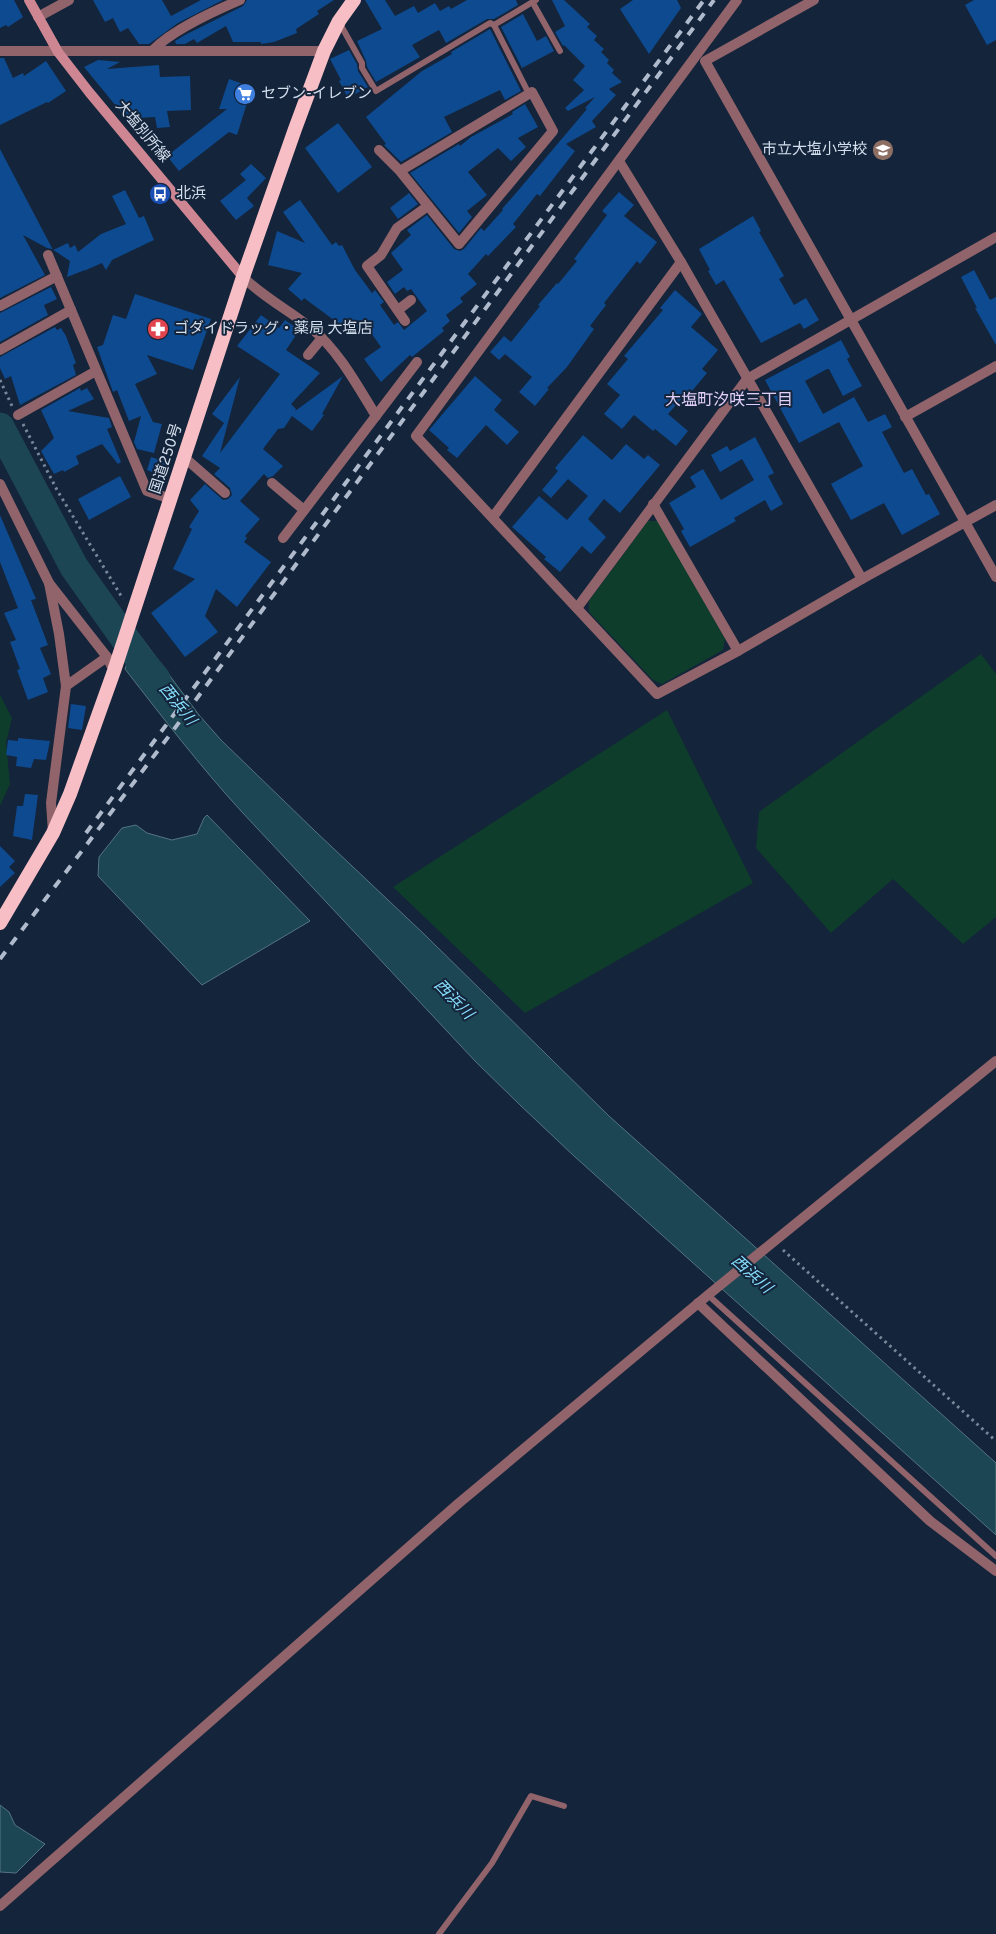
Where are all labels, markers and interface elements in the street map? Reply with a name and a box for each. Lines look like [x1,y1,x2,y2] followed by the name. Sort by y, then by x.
[233,82,257,106] supermarket icon: セブン-イレブン
[261,85,372,104] place label: セブン-イレブン
[111,97,174,167] street label: 大塩別所線
[871,138,895,162] school or university icon: 市立大塩小学校
[762,140,867,160] place label: 市立大塩小学校
[148,182,172,206] bus stop icon: 北浜
[176,184,206,204] place label: 北浜
[146,317,170,341] pharmacy icon: ゴダイドラッグ・薬局 大塩店
[174,319,373,339] place label: ゴダイドラッグ・薬局 大塩店
[665,391,793,411] district label: 大塩町汐咲三丁目
[147,421,187,497] street label: 国道250号
[154,680,201,731] water label: 西浜川
[429,976,478,1026] water label: 西浜川
[726,1252,777,1300] water label: 西浜川

